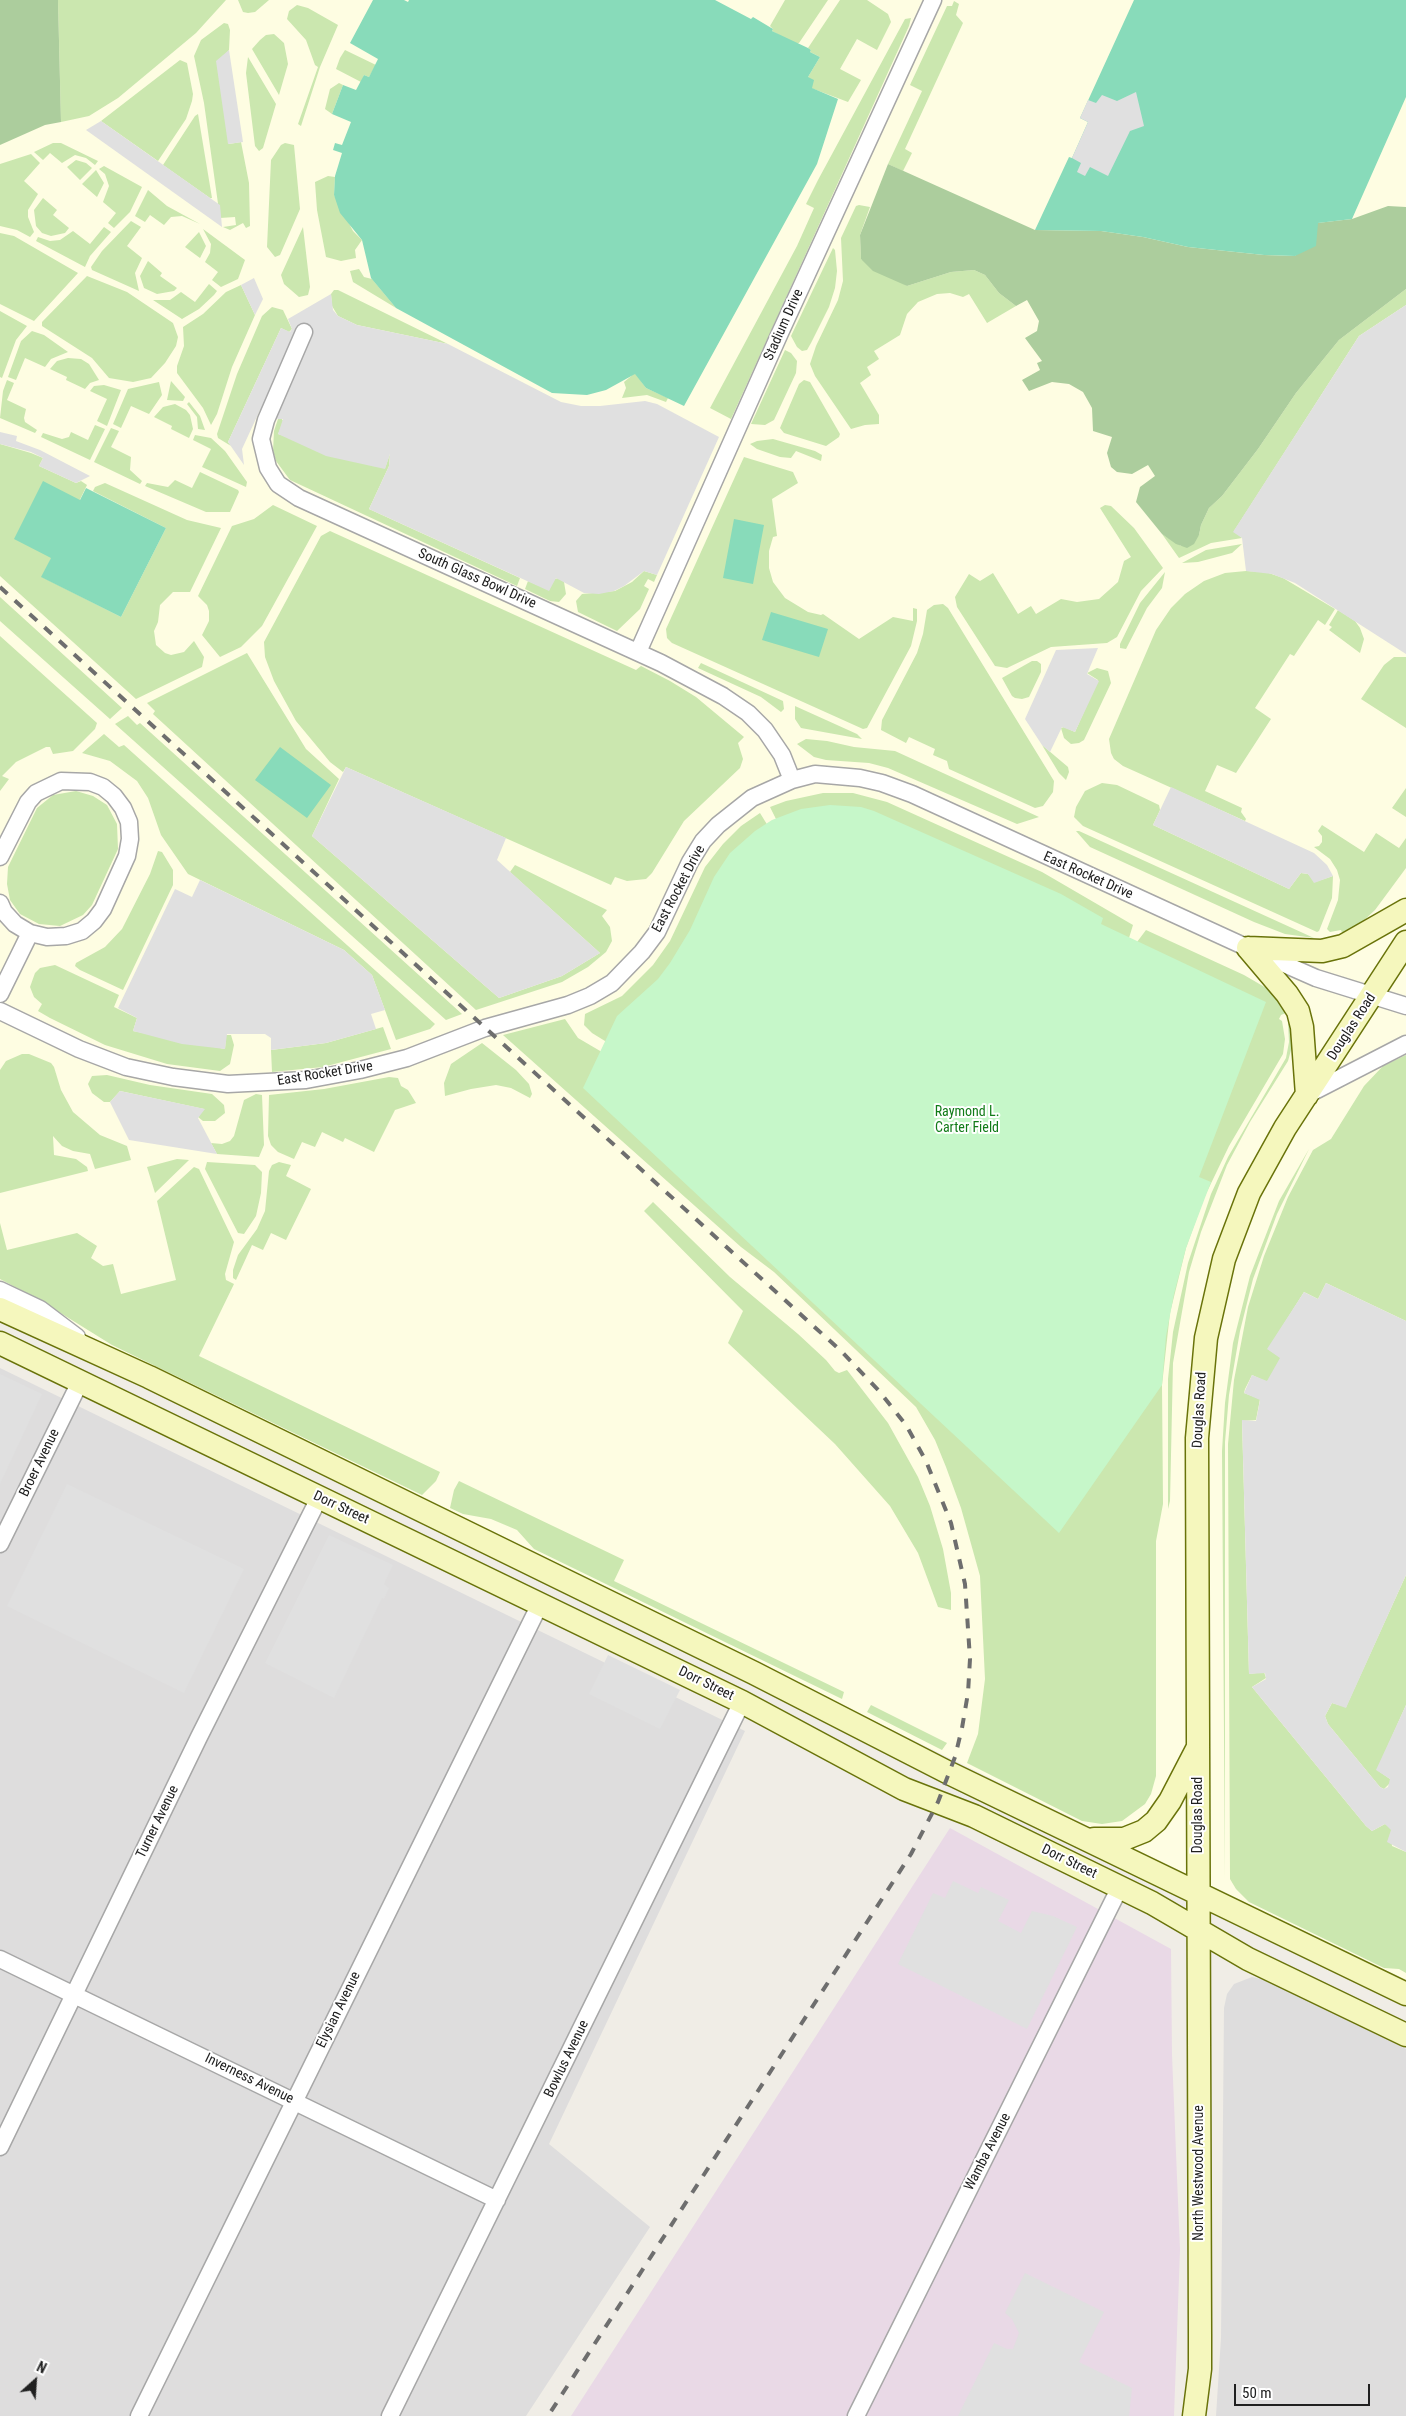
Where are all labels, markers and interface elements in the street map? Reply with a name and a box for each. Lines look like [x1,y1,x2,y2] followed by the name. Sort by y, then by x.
[761,287,807,363] street label: Stadium Drive
[415,545,539,613] street label: South Glass Bowl Drive
[649,843,709,935] street label: East Rocket Drive
[1041,849,1135,903] street label: East Rocket Drive
[1324,990,1380,1064] street label: Douglas Road
[276,1058,374,1090] street label: East Rocket Drive
[935,1104,999,1136] park label: Raymond L. Carter Field
[1190,1371,1210,1449] street label: Douglas Road
[16,1426,64,1500] street label: Broer Avenue
[310,1488,372,1528] street label: Dorr Street
[676,1663,736,1705] street label: Dorr Street
[1190,1777,1206,1853] street label: Douglas Road
[133,1783,183,1861] street label: Turner Avenue
[1039,1841,1099,1883] street label: Dorr Street
[313,1969,365,2051] street label: Elysian Avenue
[541,2018,593,2100] street label: Bowlus Avenue
[202,2050,296,2108] street label: Inverness Avenue
[1191,2105,1207,2241] street label: North Westwood Avenue
[961,2110,1015,2194] street label: Wamba Avenue
[10,2356,60,2406] north arrow
[34,2358,49,2377] text: N
[1236,2374,1372,2406] scale bar
[1242,2384,1272,2402] text: 50 m

